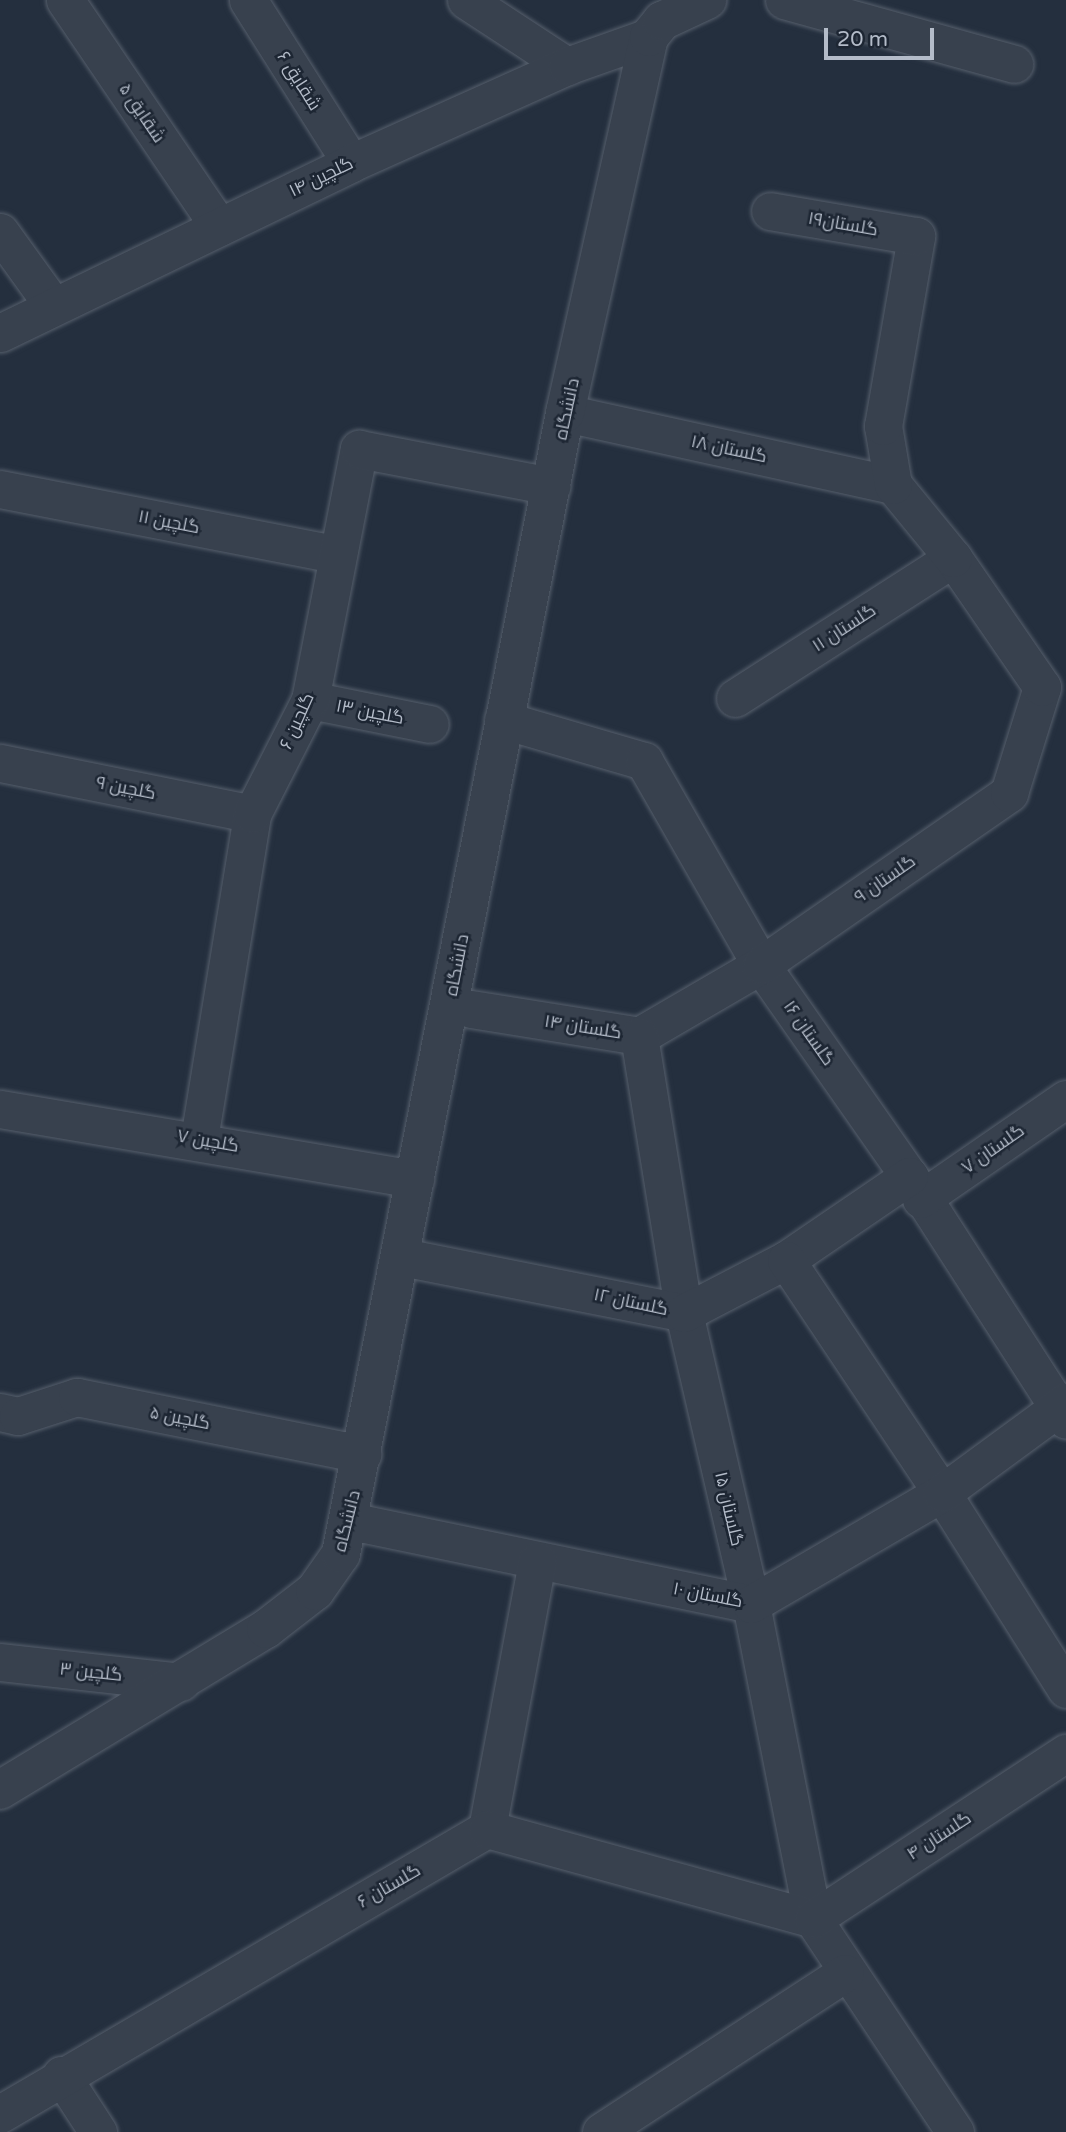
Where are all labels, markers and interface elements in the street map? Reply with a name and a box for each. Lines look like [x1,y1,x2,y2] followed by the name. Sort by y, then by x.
[828,14,938,58] scale bar
[837,27,888,52] text: 20 m
[272,47,326,115] street label: شقایق ۶
[114,79,170,147] street label: شقایق ۵
[285,152,357,202] street label: گلچین ۱۴
[806,207,880,241] street label: گلستان۱۹
[550,376,584,442] street label: دانشگاه
[689,430,769,468] street label: گلستان ۱۸
[136,505,202,539] street label: گلچین ۱۱
[808,599,880,657] street label: گلستان ۱۱
[275,689,319,753] street label: گلچین ۶
[334,695,406,729] street label: گلچین ۱۳
[94,772,158,804] street label: گلچین ۹
[850,850,920,908] street label: گلستان ۹
[440,932,474,998] street label: دانشگاه
[779,996,839,1070] street label: گلستان ۱۶
[543,1010,623,1044] street label: گلستان ۱۴
[957,1120,1029,1178] street label: گلستان ۷
[175,1125,241,1157] street label: گلچین ۷
[592,1284,670,1320] street label: گلستان ۱۲
[148,1402,212,1434] street label: گلچین ۵
[710,1470,748,1548] street label: گلستان ۱۵
[329,1488,365,1554] street label: دانشگاه
[671,1578,745,1612] street label: گلستان ۱۰
[58,1658,124,1686] street label: گلچین ۳
[903,1807,975,1865] street label: گلستان ۴
[354,1859,424,1913] street label: گلستان ۶

